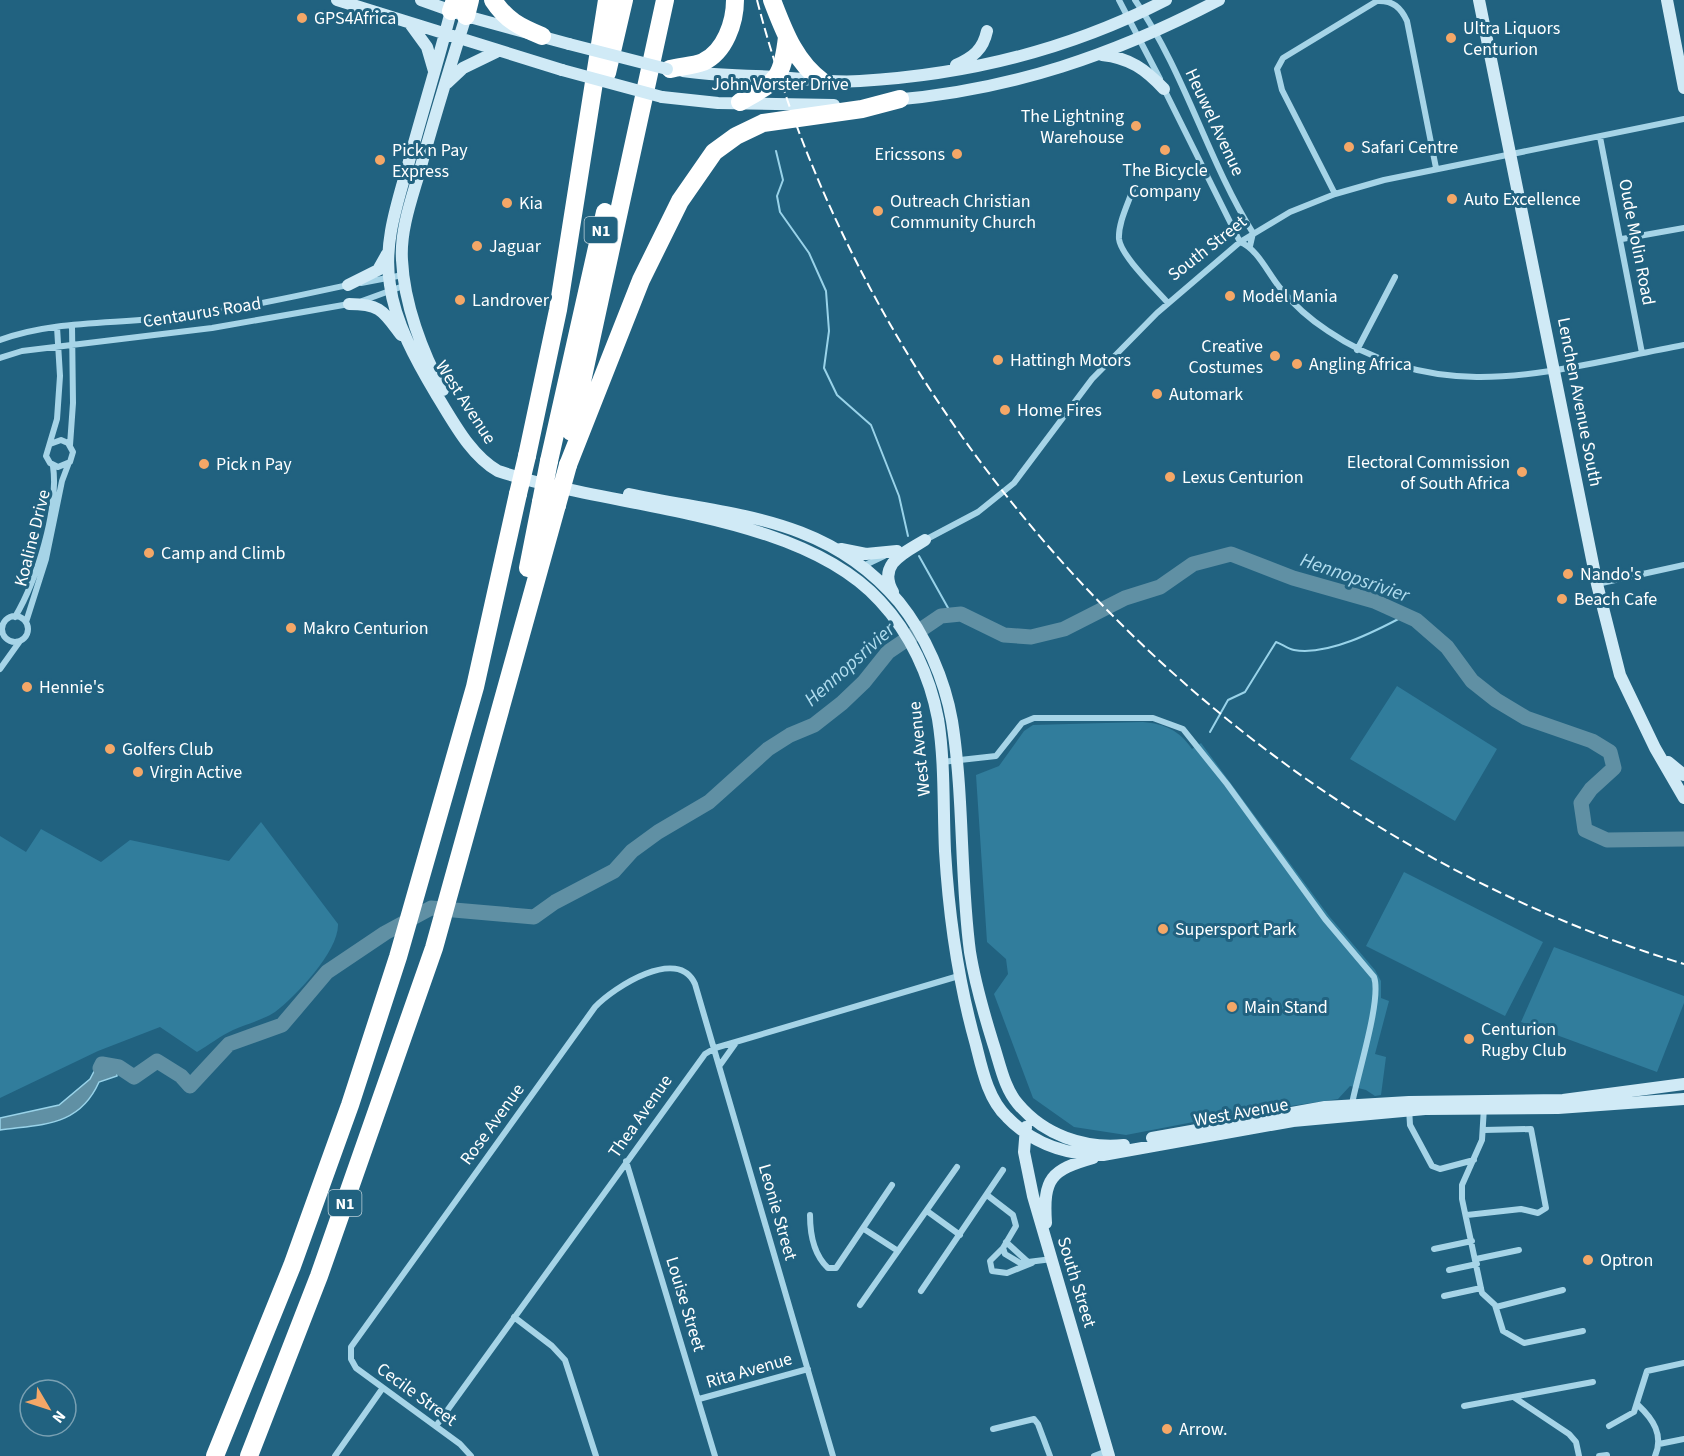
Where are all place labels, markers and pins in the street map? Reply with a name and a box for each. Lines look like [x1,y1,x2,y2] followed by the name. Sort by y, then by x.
[314,6,396,31] place label: GPS4Africa
[295,11,309,25] marker: GPS4Africa
[1463,16,1560,62] place label: Ultra Liquors Centurion
[1444,31,1458,45] marker: Ultra Liquors Centurion
[1021,104,1124,150] place label: The Lightning Warehouse
[1129,119,1143,133] marker: The Lightning Warehouse
[1361,135,1458,160] place label: Safari Centre
[392,138,468,184] place label: Pick n Pay Express
[1342,140,1356,154] marker: Safari Centre
[874,142,945,167] place label: Ericssons
[1158,143,1172,157] marker: The Bicycle Company
[950,147,964,161] marker: Ericssons
[373,153,387,167] marker: Pick n Pay Express
[1122,158,1208,204] place label: The Bicycle Company
[1464,187,1581,212] place label: Auto Excellence
[890,189,1036,235] place label: Outreach Christian Community Church
[519,191,543,216] place label: Kia
[1445,192,1459,206] marker: Auto Excellence
[500,196,514,210] marker: Kia
[871,204,885,218] marker: Outreach Christian Community Church
[489,234,542,259] place label: Jaguar
[470,239,484,253] marker: Jaguar
[1242,284,1337,309] place label: Model Mania
[472,288,550,313] place label: Landrover
[1223,289,1237,303] marker: Model Mania
[453,293,467,307] marker: Landrover
[1189,334,1263,380] place label: Creative Costumes
[1010,348,1131,373] place label: Hattingh Motors
[1268,349,1282,363] marker: Creative Costumes
[1309,352,1412,377] place label: Angling Africa
[991,353,1005,367] marker: Hattingh Motors
[1290,357,1304,371] marker: Angling Africa
[1169,382,1243,407] place label: Automark
[1150,387,1164,401] marker: Automark
[1017,398,1102,423] place label: Home Fires
[998,403,1012,417] marker: Home Fires
[1347,450,1510,496] place label: Electoral Commission of South Africa
[216,452,292,477] place label: Pick n Pay
[197,457,211,471] marker: Pick n Pay
[1182,465,1304,490] place label: Lexus Centurion
[1515,465,1529,479] marker: Electoral Commission of South Africa
[1163,470,1177,484] marker: Lexus Centurion
[161,541,286,566] place label: Camp and Climb
[142,546,156,560] marker: Camp and Climb
[1580,562,1641,587] place label: Nando's
[1561,567,1575,581] marker: Nando's
[1574,587,1657,612] place label: Beach Cafe
[1555,592,1569,606] marker: Beach Cafe
[303,616,429,641] place label: Makro Centurion
[284,621,298,635] marker: Makro Centurion
[39,675,104,700] place label: Hennie's
[20,680,34,694] marker: Hennie's
[122,737,213,762] place label: Golfers Club
[103,742,117,756] marker: Golfers Club
[150,760,242,785] place label: Virgin Active
[131,765,145,779] marker: Virgin Active
[1175,917,1296,942] place label: Supersport Park
[1156,922,1170,936] marker: Supersport Park
[1244,995,1328,1020] place label: Main Stand
[1225,1000,1239,1014] marker: Main Stand
[1481,1017,1567,1063] place label: Centurion Rugby Club
[1462,1032,1476,1046] marker: Centurion Rugby Club
[1600,1248,1653,1273] place label: Optron
[1581,1253,1595,1267] marker: Optron
[1179,1417,1227,1442] place label: Arrow.
[1160,1422,1174,1436] marker: Arrow.

